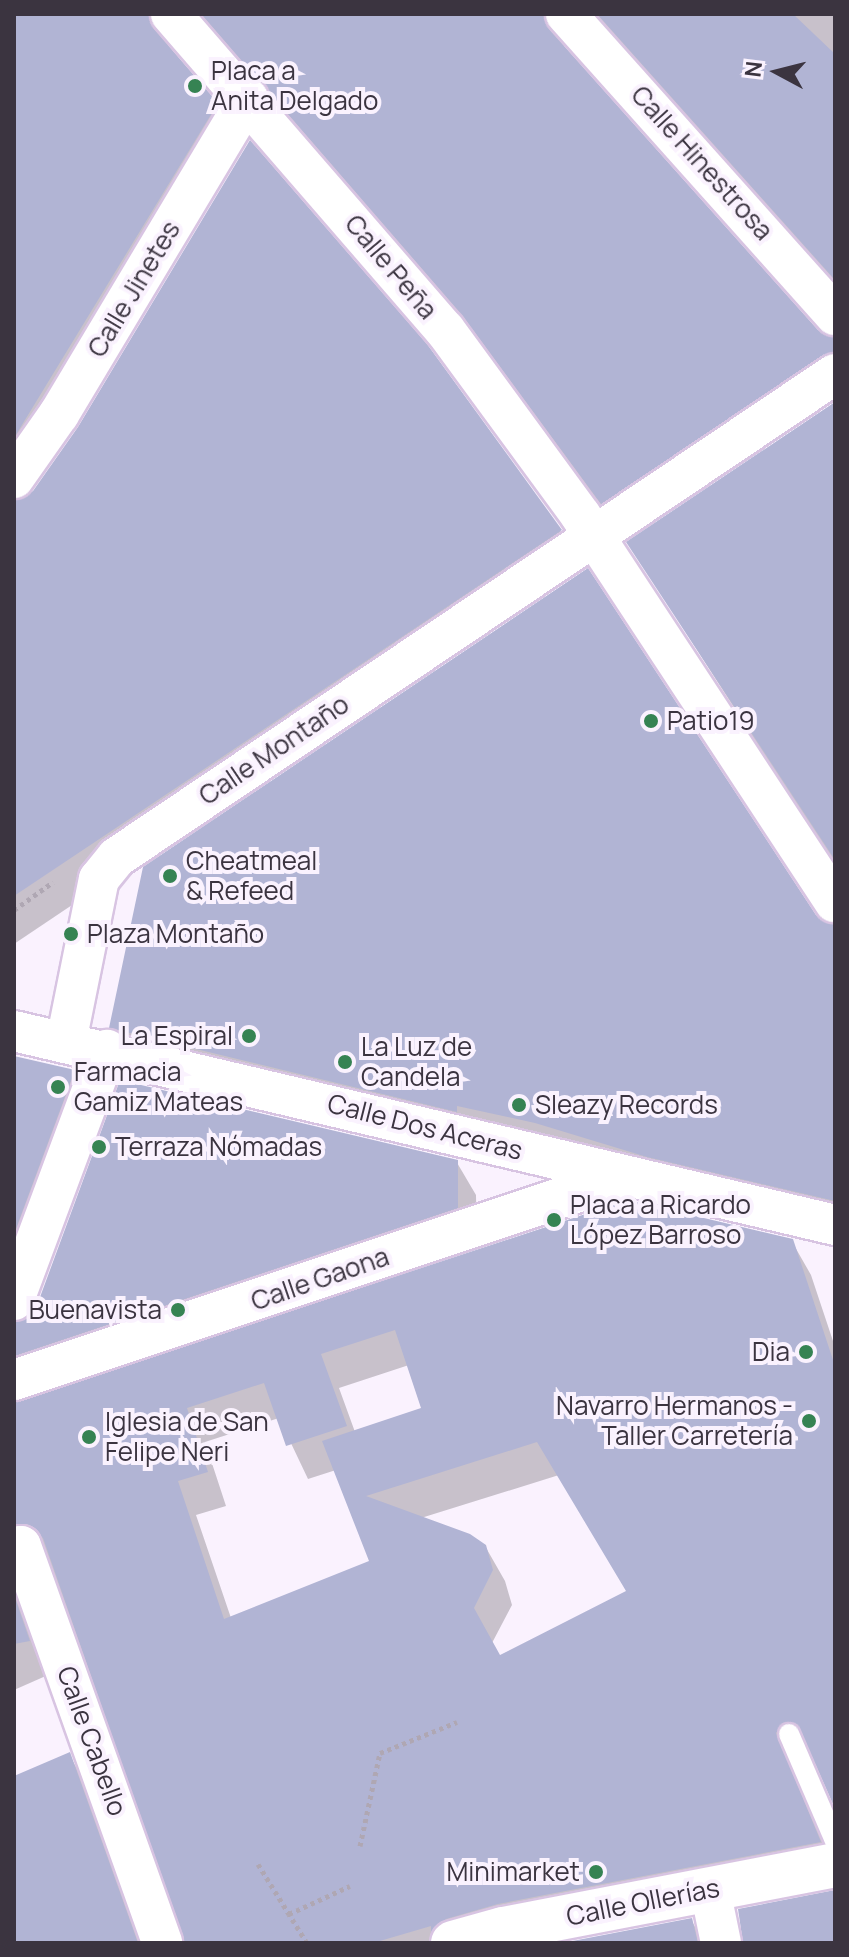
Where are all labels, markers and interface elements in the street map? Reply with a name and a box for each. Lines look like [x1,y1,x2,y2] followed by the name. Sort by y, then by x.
[737,32,817,112] north arrow
[211,55,378,116] place label: Placa a Anita Delgado
[737,59,769,79] text: N
[186,77,204,95] marker: Placa a Anita Delgado
[625,80,779,246] street label: Calle Hinestrosa
[338,209,444,325] street label: Calle Peña
[81,215,187,363] street label: Calle Jinetes
[193,688,355,812] street label: Calle Montaño
[667,705,755,737] place label: Patio19
[642,712,660,730] marker: Patio19
[186,845,317,906] place label: Cheatmeal & Refeed
[161,867,179,885] marker: Cheatmeal & Refeed
[87,918,264,950] place label: Plaza Montaño
[62,925,80,943] marker: Plaza Montaño
[121,1020,233,1052] place label: La Espiral
[240,1027,258,1045] marker: La Espiral
[361,1031,472,1092] place label: La Luz de Candela
[336,1053,354,1071] marker: La Luz de Candela
[74,1056,243,1118] place label: Farmacia Gamiz Mateas
[49,1078,67,1096] marker: Farmacia Gamiz Mateas
[324,1088,526,1166] street label: Calle Dos Aceras
[535,1089,718,1121] place label: Sleazy Records
[510,1096,528,1114] marker: Sleazy Records
[115,1131,322,1163] place label: Terraza Nómadas
[90,1138,108,1156] marker: Terraza Nómadas
[570,1189,751,1250] place label: Placa a Ricardo López Barroso
[545,1211,563,1229] marker: Placa a Ricardo López Barroso
[247,1241,393,1317] street label: Calle Gaona
[29,1294,162,1326] place label: Buenavista
[169,1301,187,1319] marker: Buenavista
[752,1336,790,1368] place label: Dia
[797,1343,815,1361] marker: Dia
[556,1390,793,1452] place label: Navarro Hermanos - Taller Carretería
[105,1406,269,1468] place label: Iglesia de San Felipe Neri
[800,1412,818,1430] marker: Navarro Hermanos - Taller Carretería
[80,1428,98,1446] marker: Iglesia de San Felipe Neri
[51,1662,133,1820] street label: Calle Cabello
[446,1856,580,1888] place label: Minimarket
[587,1863,605,1881] marker: Minimarket
[564,1872,722,1932] street label: Calle Ollerías

